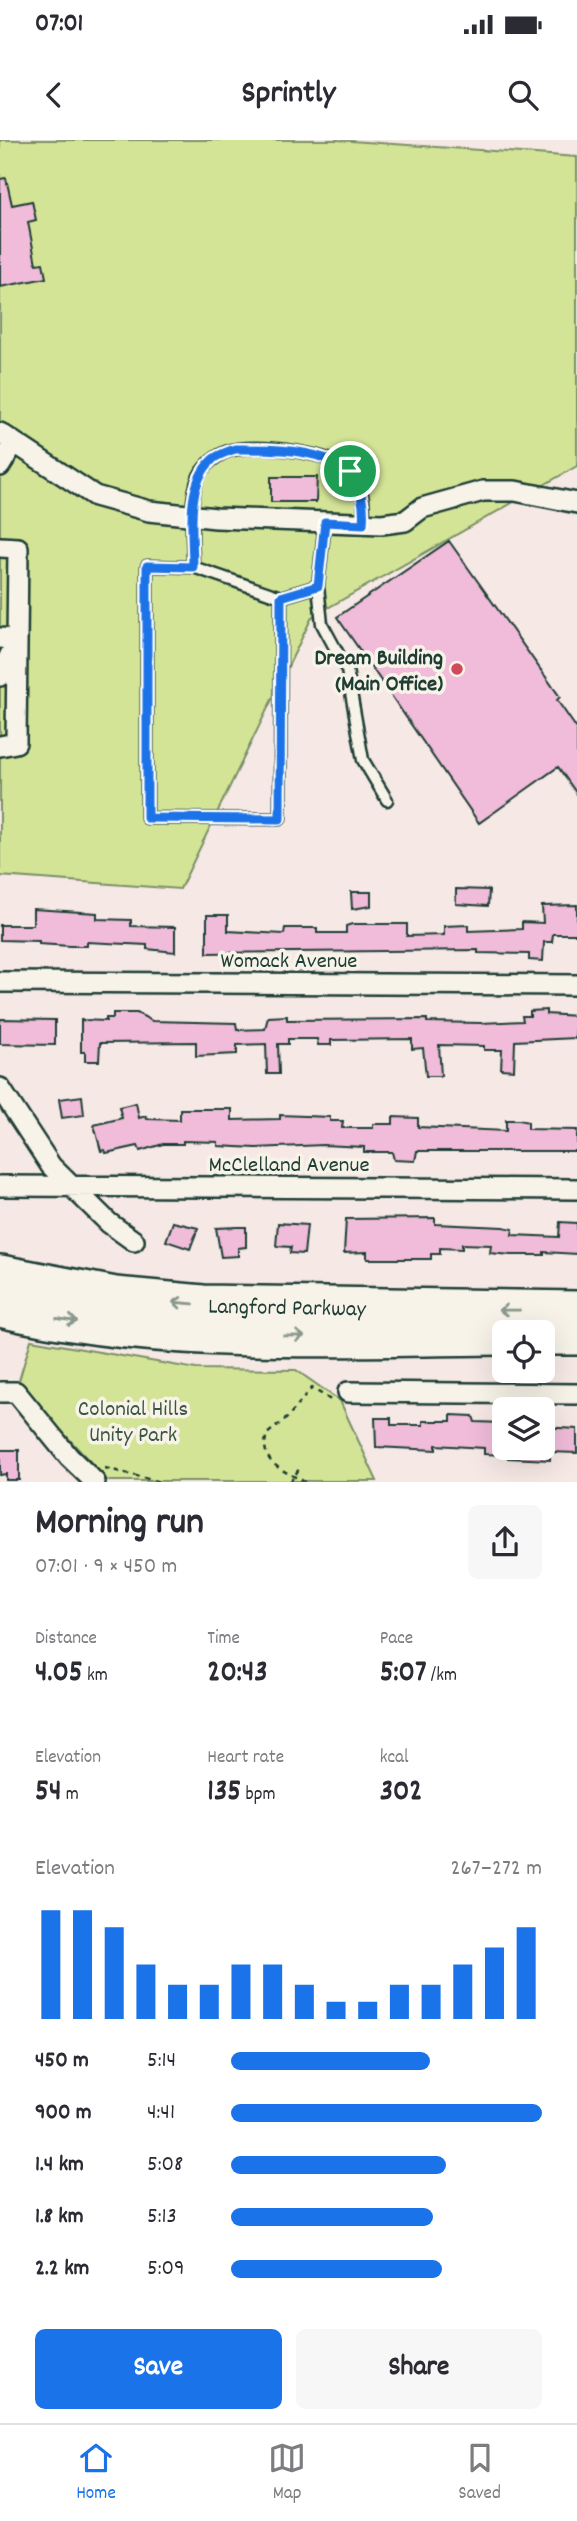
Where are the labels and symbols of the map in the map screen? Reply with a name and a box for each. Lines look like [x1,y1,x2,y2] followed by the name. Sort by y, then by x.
[320,441,380,501] pin
[314,643,443,702] place label: Dream Building (Main Office)
[449,661,465,677] marker: Dream Building (Main Office)
[221,946,357,979] street label: Womack Avenue
[208,1150,370,1183] street label: McClelland Avenue
[208,1292,367,1327] street label: Langford Parkway
[173,1296,195,1309] one-way arrow
[498,1303,521,1317] one-way arrow
[55,1314,78,1327] one-way arrow
[282,1329,305,1343] one-way arrow
[78,1394,188,1453] park label: Colonial Hills Unity Park

